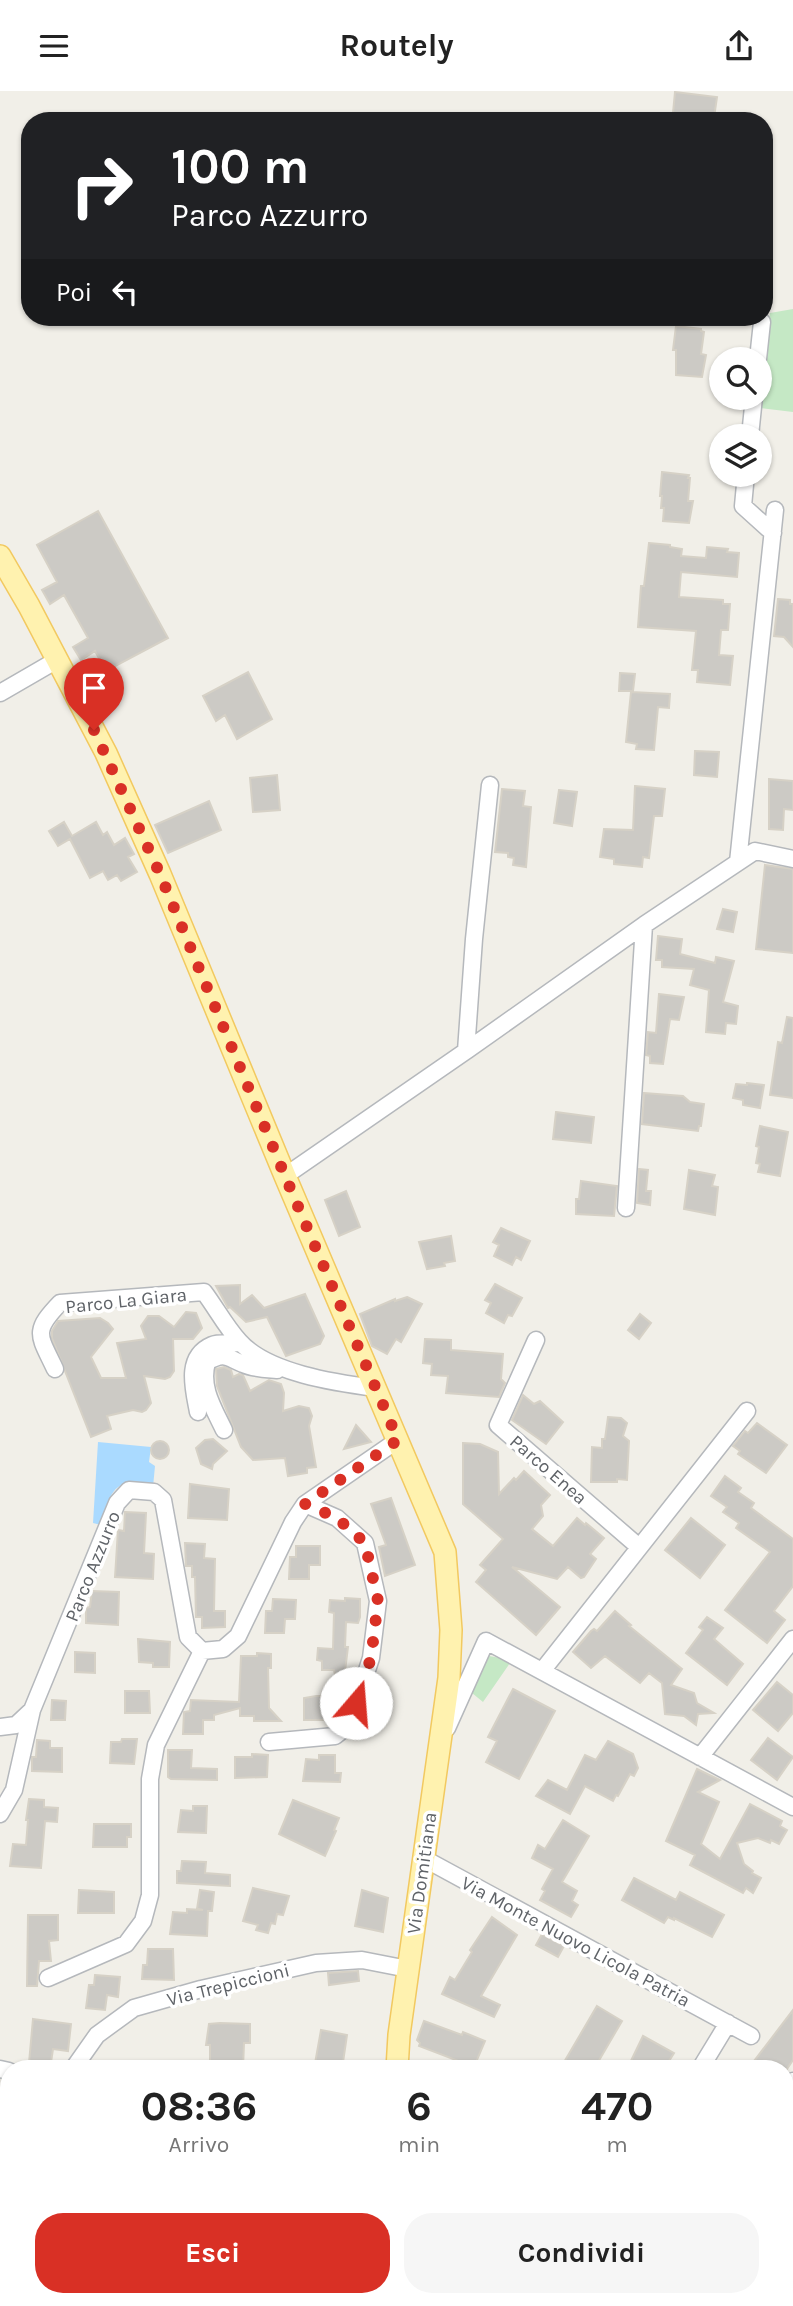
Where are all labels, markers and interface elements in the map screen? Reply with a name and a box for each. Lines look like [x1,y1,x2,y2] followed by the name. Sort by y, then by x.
[35,27,73,65] icon: menu
[339,27,454,64] text: Routely
[720,27,758,65] icon: share
[171,138,309,195] text: 100 m
[56,140,147,231] icon: right
[171,197,368,234] text: Parco Azzurro
[106,273,144,311] icon: left
[56,277,92,308] text: Poi
[709,347,772,487] map controls
[709,347,772,410] button: search
[709,424,772,487] button: layers
[64,658,124,730] pin
[75,669,113,707] icon: arrive
[64,1284,188,1318] street label: Parco La Giara
[505,1430,591,1509] street label: Parco Enea
[61,1508,125,1625] street label: Parco Azzurro
[319,1666,393,1740] position arrow
[403,1811,441,1936] street label: Via Domitiana
[457,1872,694,2012] street label: Via Monte Nuovo Licola Patria
[165,1959,292,2011] street label: Via Trepiccioni
[141,2081,257,2131] text: 08:36
[406,2081,432,2131] text: 6
[581,2081,653,2131] text: 470
[169,2131,229,2158] text: Arrivo
[398,2131,440,2158] text: min
[606,2131,628,2158] text: m
[35,2213,390,2293] button: Esci
[404,2213,759,2293] button: Condividi

